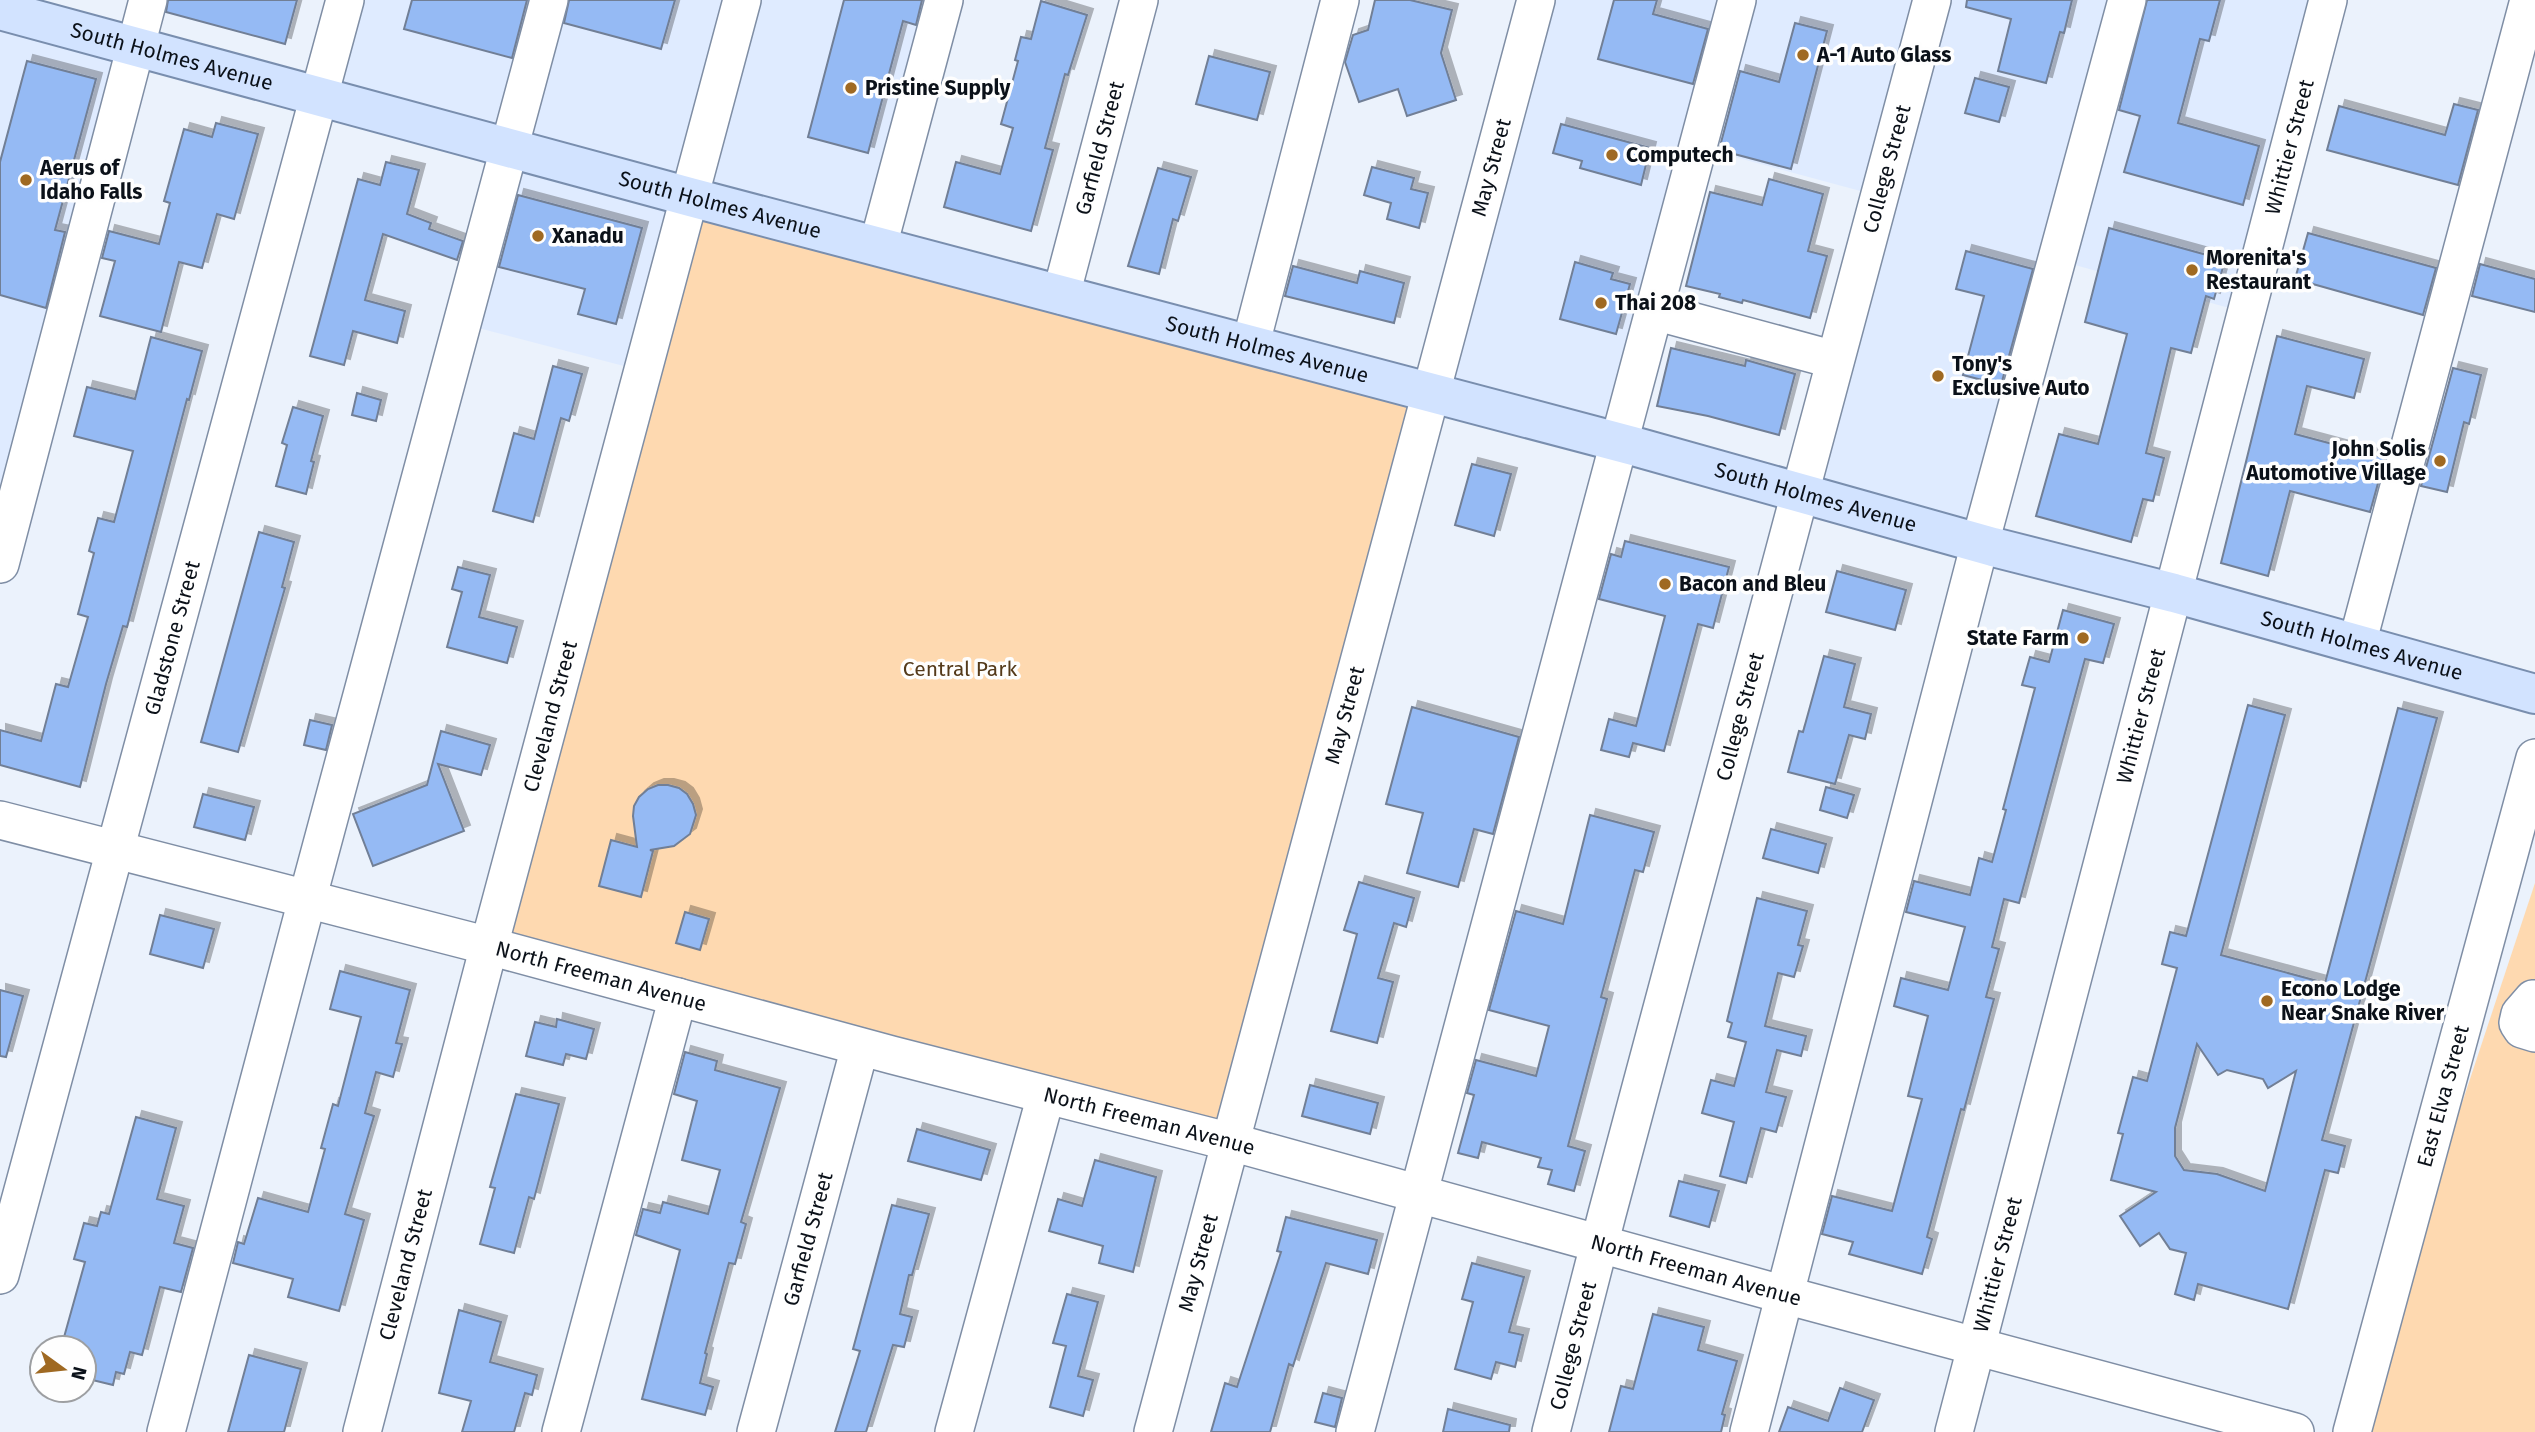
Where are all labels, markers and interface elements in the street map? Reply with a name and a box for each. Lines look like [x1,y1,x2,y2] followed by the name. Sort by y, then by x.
[68,17,276,96] street label: South Holmes Avenue
[1816,42,1951,68] place label: A-1 Auto Glass
[1795,47,1811,63] marker: A-1 Auto Glass
[865,75,1011,101] place label: Pristine Supply
[2259,76,2320,218] street label: Whittier Street
[1070,78,1130,218] street label: Garfield Street
[843,80,859,96] marker: Pristine Supply
[1857,101,1917,236] street label: College Street
[1466,115,1517,219] street label: May Street
[1626,142,1734,168] place label: Computech
[1604,147,1620,163] marker: Computech
[39,155,143,205] place label: Aerus of Idaho Falls
[616,165,824,244] street label: South Holmes Avenue
[18,172,34,188] marker: Aerus of Idaho Falls
[551,223,624,249] place label: Xanadu
[530,228,546,244] marker: Xanadu
[2206,245,2312,295] place label: Morenita's Restaurant
[2184,262,2200,278] marker: Morenita's Restaurant
[1615,290,1696,316] place label: Thai 208
[1593,295,1609,311] marker: Thai 208
[1163,310,1372,389] street label: South Holmes Avenue
[1952,351,2089,401] place label: Tony's Exclusive Auto
[1930,368,1946,384] marker: Tony's Exclusive Auto
[2245,436,2426,486] place label: John Solis Automotive Village
[2432,453,2448,469] marker: John Solis Automotive Village
[1712,457,1920,538] street label: South Holmes Avenue
[139,557,206,718] street label: Gladstone Street
[1679,571,1826,597] place label: Bacon and Bleu
[1657,576,1673,592] marker: Bacon and Bleu
[2258,605,2466,686] street label: South Holmes Avenue
[1967,625,2069,651] place label: State Farm
[2075,630,2091,646] marker: State Farm
[518,637,583,795] street label: Cleveland Street
[2111,645,2171,787] street label: Whittier Street
[1711,649,1770,784] street label: College Street
[903,656,1017,682] park label: Central Park
[1319,663,1370,767] street label: May Street
[493,935,709,1017] street label: North Freeman Avenue
[2281,976,2445,1026] place label: Econo Lodge Near Snake River
[2259,993,2275,1009] marker: Econo Lodge Near Snake River
[2411,1022,2475,1170] street label: East Elva Street
[1041,1081,1258,1161] street label: North Freeman Avenue
[778,1169,839,1309] street label: Garfield Street
[373,1186,438,1343] street label: Cleveland Street
[1968,1194,2028,1335] street label: Whittier Street
[1173,1211,1224,1315] street label: May Street
[1588,1229,1804,1312] street label: North Freeman Avenue
[1544,1278,1602,1413] street label: College Street
[28,1334,98,1404] north arrow
[66,1364,92,1382] text: N

